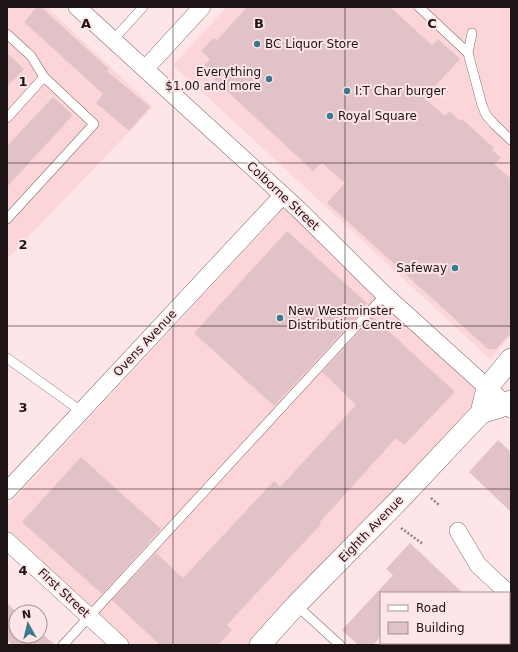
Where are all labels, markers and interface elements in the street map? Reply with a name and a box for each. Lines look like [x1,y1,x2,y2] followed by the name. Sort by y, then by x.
[81,16,91,31] text: A
[254,16,264,31] text: B
[427,16,437,31] text: C
[265,37,358,51] place label: BC Liquor Store
[252,39,262,49] marker: BC Liquor Store
[165,65,261,93] place label: Everything $1.00 and more
[18,74,28,89] text: 1
[264,74,274,84] marker: Everything $1.00 and more
[355,84,446,98] place label: I:T Char burger
[342,86,352,96] marker: I:T Char burger
[338,109,417,123] place label: Royal Square
[325,111,335,121] marker: Royal Square
[244,159,322,233] street label: Colborne Street
[18,237,28,252] text: 2
[396,261,447,275] place label: Safeway
[450,263,460,273] marker: Safeway
[288,304,402,332] place label: New Westminster Distribution Centre
[110,307,180,379] street label: Ovens Avenue
[275,313,285,323] marker: New Westminster Distribution Centre
[18,400,28,415] text: 3
[336,493,406,565] street label: Eighth Avenue
[18,563,28,578] text: 4
[35,566,93,621] street label: First Street
[380,592,510,644] legend
[416,601,446,615] text: Road
[8,604,48,644] north arrow
[21,608,32,622] text: N
[416,621,465,635] text: Building

